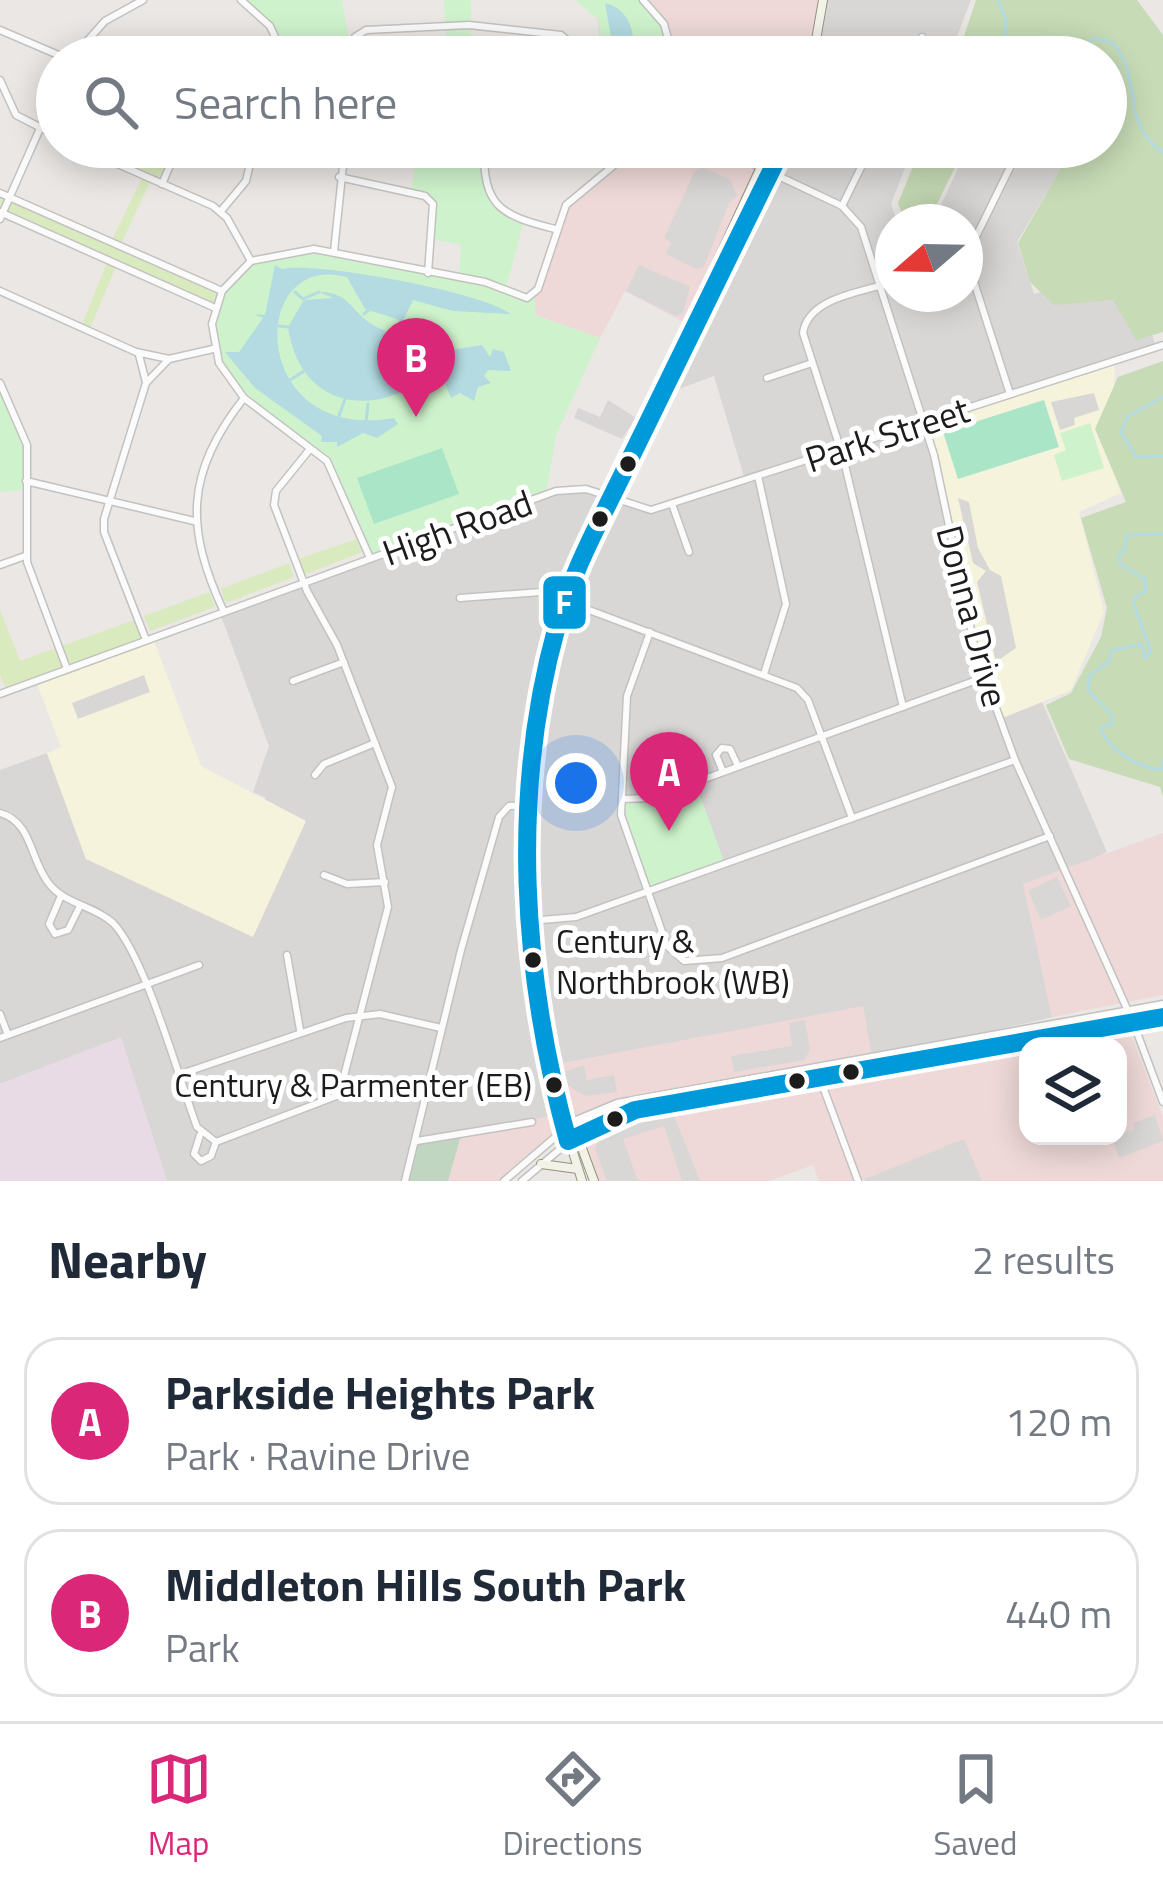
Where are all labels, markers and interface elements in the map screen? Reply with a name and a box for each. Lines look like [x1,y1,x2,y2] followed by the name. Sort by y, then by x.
[36,36,1127,168] search box
[174,68,397,136] text: Search here
[78,69,144,135] icon: search
[875,204,983,312] north arrow
[377,318,455,417] pin: B
[798,382,977,486] street label: Park Street
[617,453,639,475] unlabelled marker
[374,474,540,580] street label: High Road
[589,508,611,530] unlabelled marker
[922,519,1024,713] street label: Donna Drive
[541,574,588,631] line badge: F
[555,577,573,627] text: F
[630,732,708,831] pin: A
[546,753,606,813] your location
[556,916,790,1007] place label: Century & Northbrook (WB)
[522,949,544,971] marker: Century & Northbrook (WB)
[1019,1037,1127,1145] map controls
[1019,1037,1127,1145] button: layers
[174,1060,532,1110] place label: Century & Parmenter (EB)
[840,1061,862,1083] unlabelled marker
[786,1070,808,1092] unlabelled marker
[543,1074,565,1096] marker: Century & Parmenter (EB)
[604,1108,626,1130] unlabelled marker
[48,1220,207,1298] text: Nearby
[972,1230,1115,1289] text: 2 results
[165,1358,595,1426] text: Parkside Heights Park
[78,1392,102,1451] text: A
[1005,1392,1112,1451] text: 120 m
[165,1426,470,1485] text: Park · Ravine Drive
[165,1550,686,1618] text: Middleton Hills South Park
[78,1584,102,1643] text: B
[1005,1584,1112,1643] text: 440 m
[165,1618,240,1677] text: Park
[146,1746,212,1868] tab: Map
[503,1746,643,1868] tab: Directions
[934,1746,1017,1868] tab: Saved

